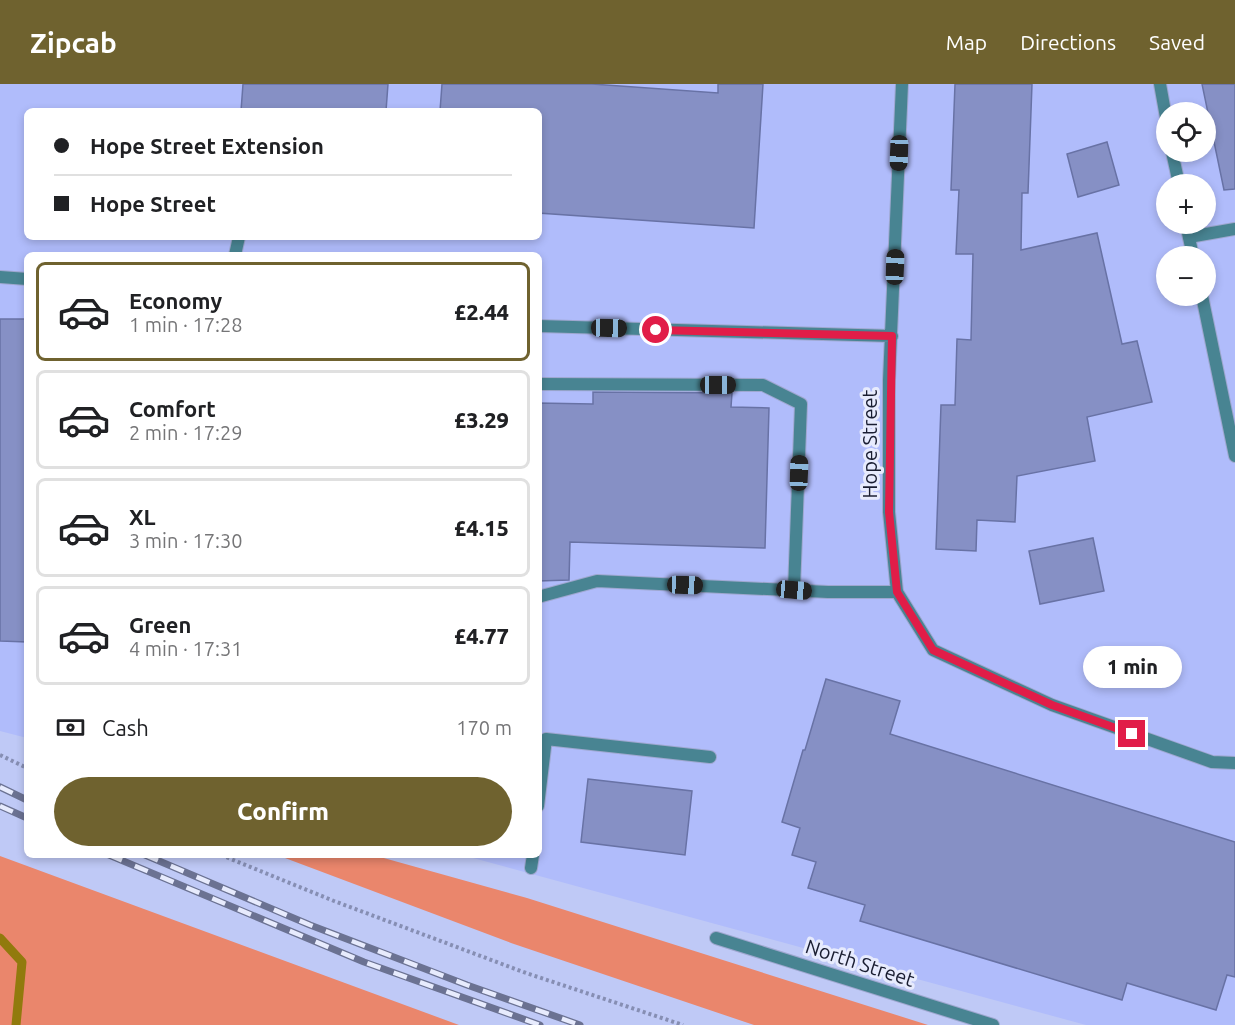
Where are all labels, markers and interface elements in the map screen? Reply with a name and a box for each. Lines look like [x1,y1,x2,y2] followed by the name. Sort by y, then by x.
[30,27,117,58] text: Zipcab
[946,30,987,54] text: Map
[1020,30,1116,54] text: Directions
[1149,30,1205,54] text: Saved
[1156,102,1216,306] map controls
[1156,102,1216,162] button: locate
[90,133,324,158] text: Hope Street Extension
[889,135,909,171] car
[1156,174,1216,234] button: +
[90,191,216,216] text: Hope Street
[1156,246,1216,306] button: −
[885,249,905,285] car
[57,285,111,339] icon: car
[129,288,222,313] text: Economy
[454,299,509,324] text: £2.44
[129,313,243,336] text: 1 min · 17:28
[642,316,669,343] route start
[591,319,627,337] car
[700,376,736,394] car
[858,389,881,498] street label: Hope Street
[57,393,111,447] icon: car
[129,396,216,421] text: Comfort
[454,407,509,432] text: £3.29
[129,421,243,444] text: 2 min · 17:29
[789,455,809,491] car
[57,501,111,555] icon: car
[129,504,156,529] text: XL
[454,515,509,540] text: £4.15
[129,529,243,552] text: 3 min · 17:30
[667,575,703,595] car
[775,579,813,601] car
[57,609,111,663] icon: car
[129,612,191,637] text: Green
[454,623,509,648] text: £4.77
[129,637,243,660] text: 4 min · 17:31
[1082,647,1182,689] callout: 1 min
[1107,655,1158,678] text: 1 min
[54,711,87,744] icon: cash
[102,715,149,740] text: Cash
[456,716,512,739] text: 170 m
[1118,720,1145,747] route end
[54,777,512,846] button: Confirm
[803,934,918,991] street label: North Street

